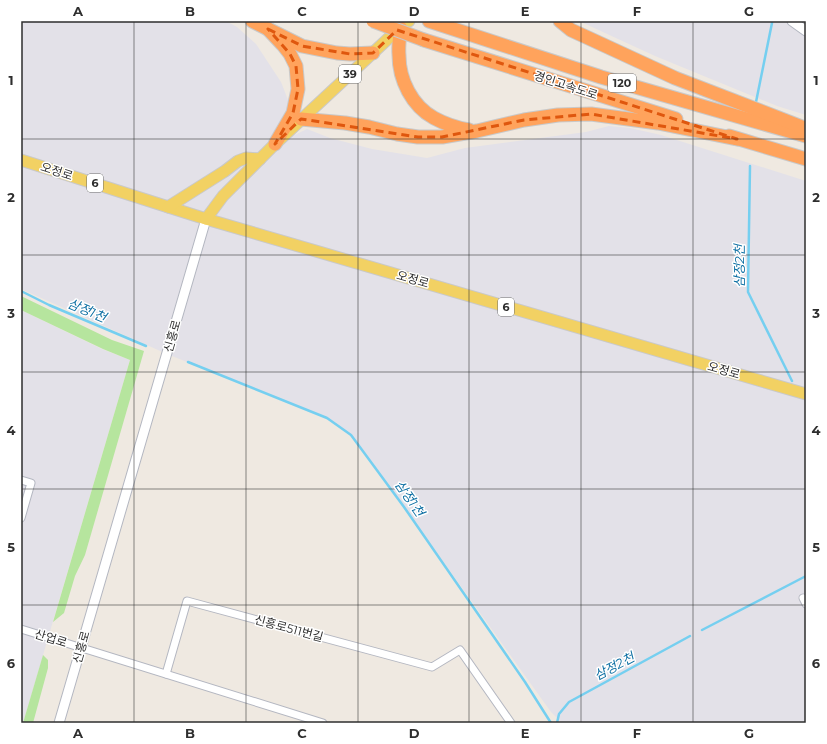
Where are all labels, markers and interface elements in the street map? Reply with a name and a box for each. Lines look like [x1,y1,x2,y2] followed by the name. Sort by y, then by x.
[72,3,84,19] text: A
[185,3,195,19] text: B
[297,3,307,19] text: C
[409,3,420,19] text: D
[521,3,530,19] text: E
[633,3,641,19] text: F
[744,3,754,19] text: G
[339,65,361,83] road number: 39
[532,68,600,102] street label: 경인고속도로
[8,72,14,88] text: 1
[813,72,819,88] text: 1
[608,74,636,92] road number: 120
[39,159,75,183] street label: 오정로
[87,174,103,192] road number: 6
[7,189,15,205] text: 2
[812,189,820,205] text: 2
[731,243,747,288] water label: 삼정2천
[395,267,431,291] street label: 오정로
[65,295,110,326] water label: 삼정1천
[498,298,514,316] road number: 6
[6,305,15,321] text: 3
[811,305,820,321] text: 3
[160,318,184,354] street label: 신흥로
[706,358,742,382] street label: 오정로
[7,422,16,438] text: 4
[812,422,821,438] text: 4
[392,477,429,520] water label: 삼정1천
[7,539,15,555] text: 5
[812,539,820,555] text: 5
[253,612,325,644] street label: 신흥로511번길
[33,626,69,650] street label: 산업로
[69,629,93,665] street label: 신흥로
[591,648,638,683] water label: 삼정2천
[7,655,16,671] text: 6
[812,655,821,671] text: 6
[72,725,84,741] text: A
[185,725,195,741] text: B
[297,725,307,741] text: C
[409,725,420,741] text: D
[521,725,530,741] text: E
[633,725,641,741] text: F
[744,725,754,741] text: G

